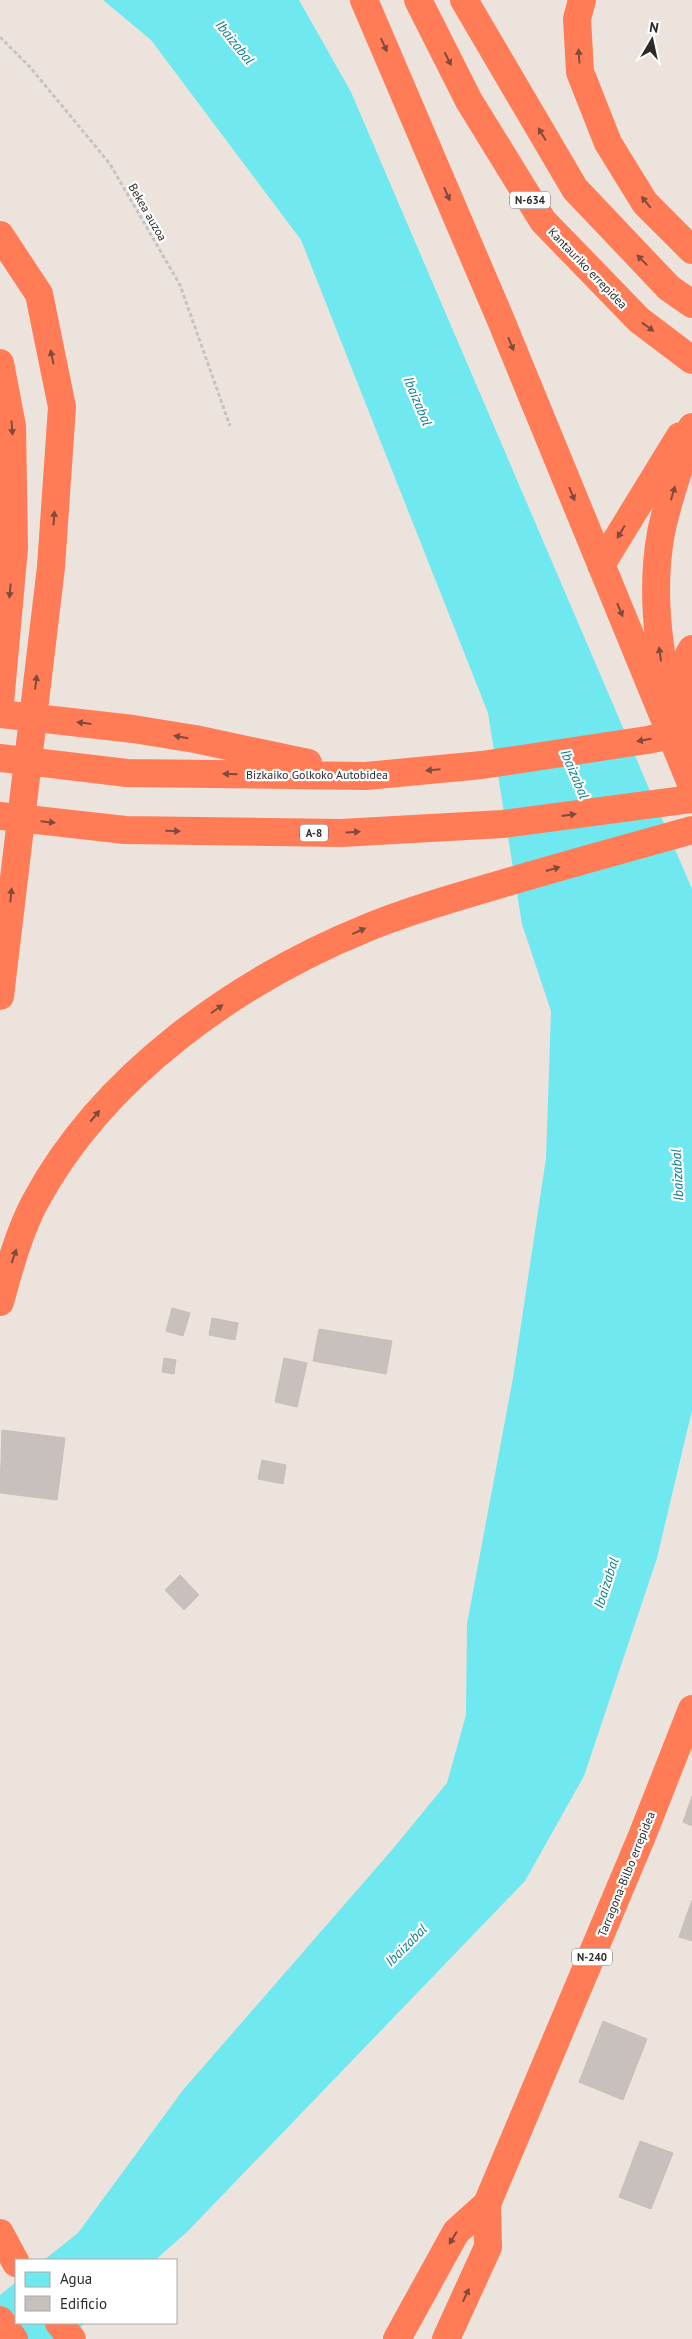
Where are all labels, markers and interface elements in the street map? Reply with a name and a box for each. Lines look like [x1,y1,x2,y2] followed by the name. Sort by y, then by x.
[627,15,677,65] north arrow
[212,16,259,68] water label: Ibaizabal
[648,18,660,37] text: N
[380,38,388,52] one-way arrow
[575,48,583,64] one-way arrow
[444,52,452,66] one-way arrow
[537,127,546,140] one-way arrow
[126,181,171,243] street label: Bekea auzoa
[444,187,452,201] one-way arrow
[510,192,550,208] road number: N-634
[640,196,651,209] one-way arrow
[545,224,631,312] street label: Kantauriko errepidea
[636,255,648,267] one-way arrow
[641,322,655,332] one-way arrow
[507,337,515,351] one-way arrow
[48,349,56,365] one-way arrow
[400,373,437,429] water label: Ibaizabal
[8,421,16,437] one-way arrow
[669,486,677,501] one-way arrow
[569,487,577,501] one-way arrow
[50,510,58,526] one-way arrow
[617,525,626,538] one-way arrow
[6,583,14,599] one-way arrow
[616,603,624,617] one-way arrow
[656,645,664,661] one-way arrow
[32,674,40,690] one-way arrow
[76,719,92,727] one-way arrow
[173,733,189,741] one-way arrow
[636,737,652,745] one-way arrow
[557,746,594,802] water label: Ibaizabal
[425,766,441,774] one-way arrow
[246,767,388,782] street label: Bizkaiko Golkoko Autobidea
[221,770,237,778] one-way arrow
[561,811,577,819] one-way arrow
[41,818,57,826] one-way arrow
[300,824,328,841] road number: A-8
[166,827,182,835] one-way arrow
[346,828,362,836] one-way arrow
[546,865,561,873] one-way arrow
[7,887,15,903] one-way arrow
[352,927,366,935] one-way arrow
[210,1004,224,1014] one-way arrow
[89,1110,100,1123] one-way arrow
[667,1148,687,1201] water label: Ibaizabal
[11,1248,18,1263] one-way arrow
[589,1555,623,1611] water label: Ibaizabal
[594,1809,658,1939] street label: Tarragona-Bilbo errepidea
[381,1920,431,1970] water label: Ibaizabal
[572,1948,612,1965] road number: N-240
[448,2232,457,2245] one-way arrow
[15,2259,178,2324] legend
[60,2269,92,2288] text: Agua
[463,2288,471,2302] one-way arrow
[60,2294,107,2313] text: Edificio

